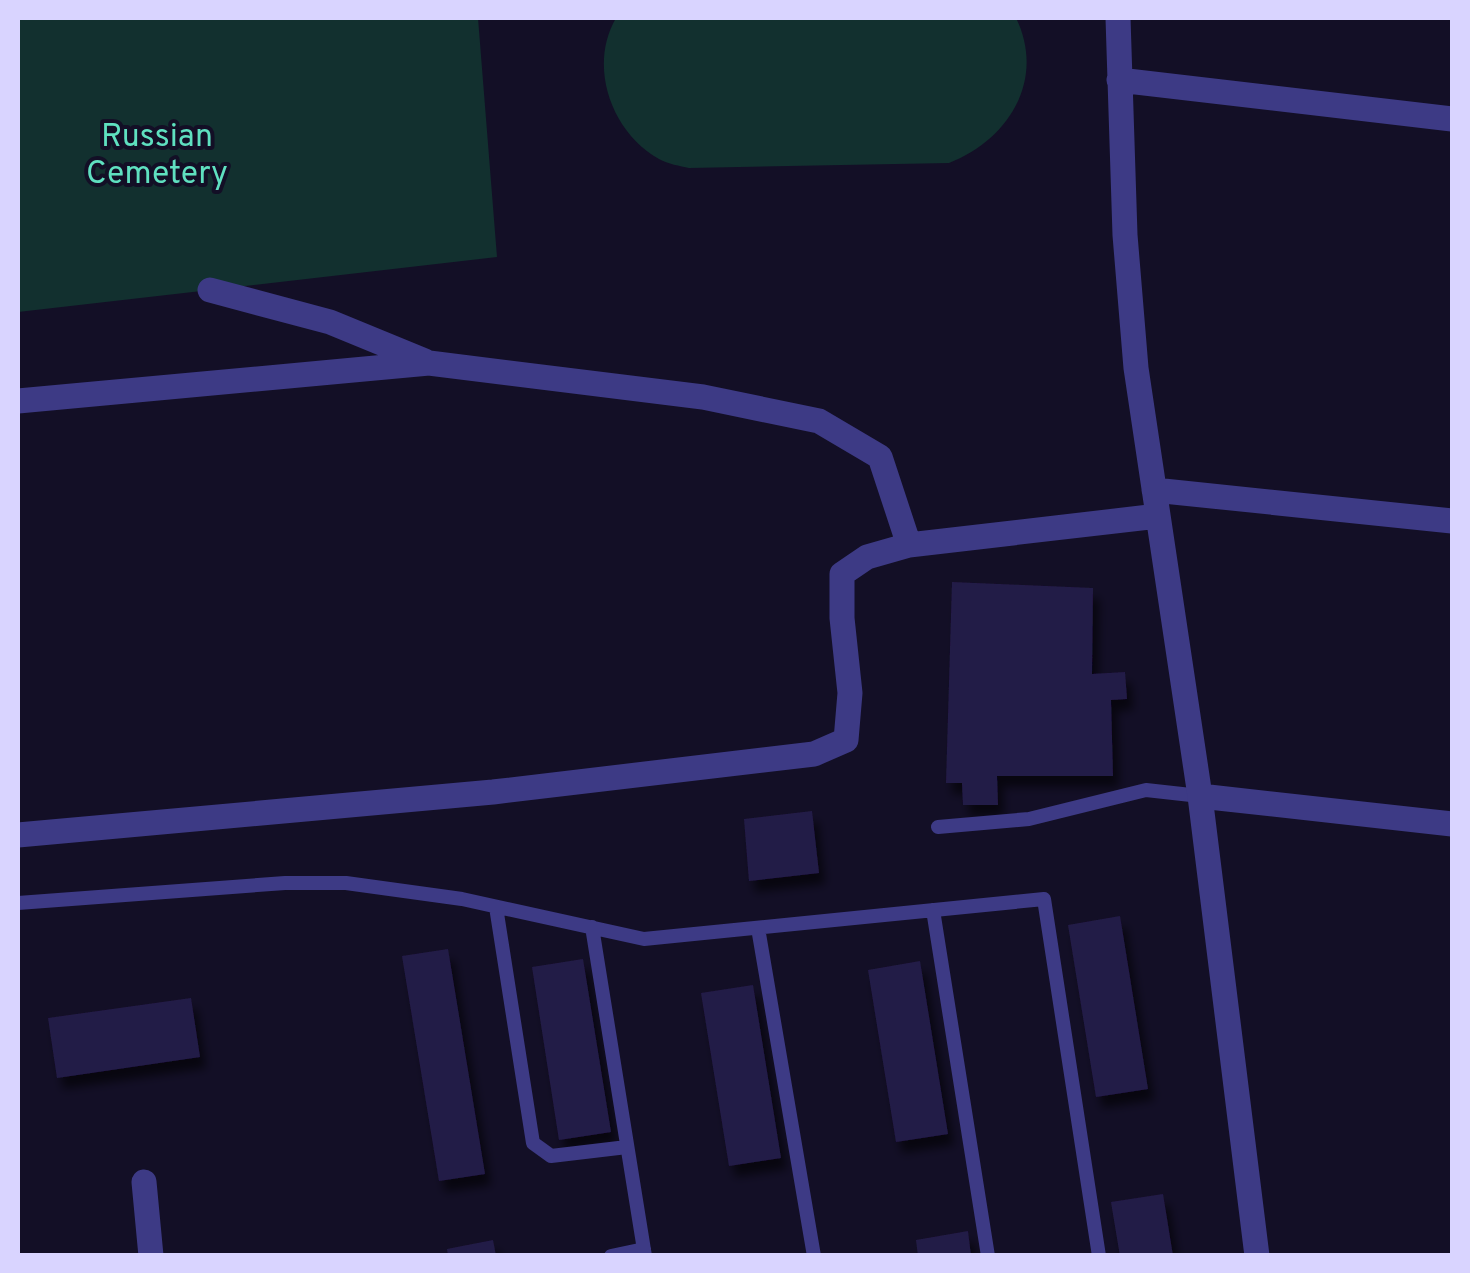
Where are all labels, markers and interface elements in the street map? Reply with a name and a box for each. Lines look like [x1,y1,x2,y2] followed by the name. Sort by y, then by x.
[86,118,228,195] park label: Russian Cemetery

